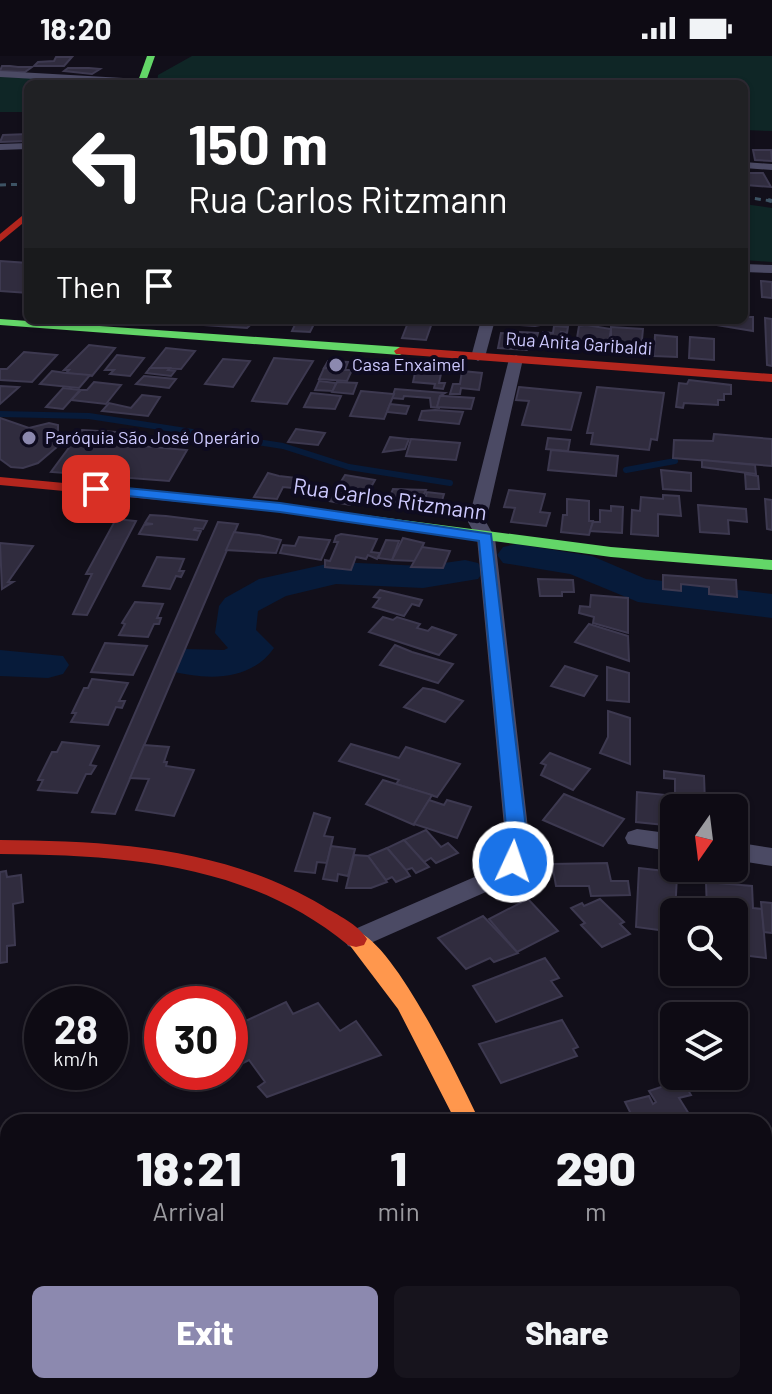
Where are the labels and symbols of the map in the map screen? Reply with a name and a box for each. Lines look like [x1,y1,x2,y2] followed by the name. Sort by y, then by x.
[505,327,653,359] street label: Rua Anita Garibaldi
[352,353,465,375] place label: Casa Enxaimel
[327,356,345,374] marker: Casa Enxaimel
[45,426,260,448] place label: Paróquia São José Operário
[20,429,38,447] marker: Paróquia São José Operário
[62,455,130,523] pin
[292,472,489,524] street label: Rua Carlos Ritzmann
[660,794,748,882] north arrow
[471,820,555,904] position arrow
[144,986,248,1090] speed limit sign: 30

